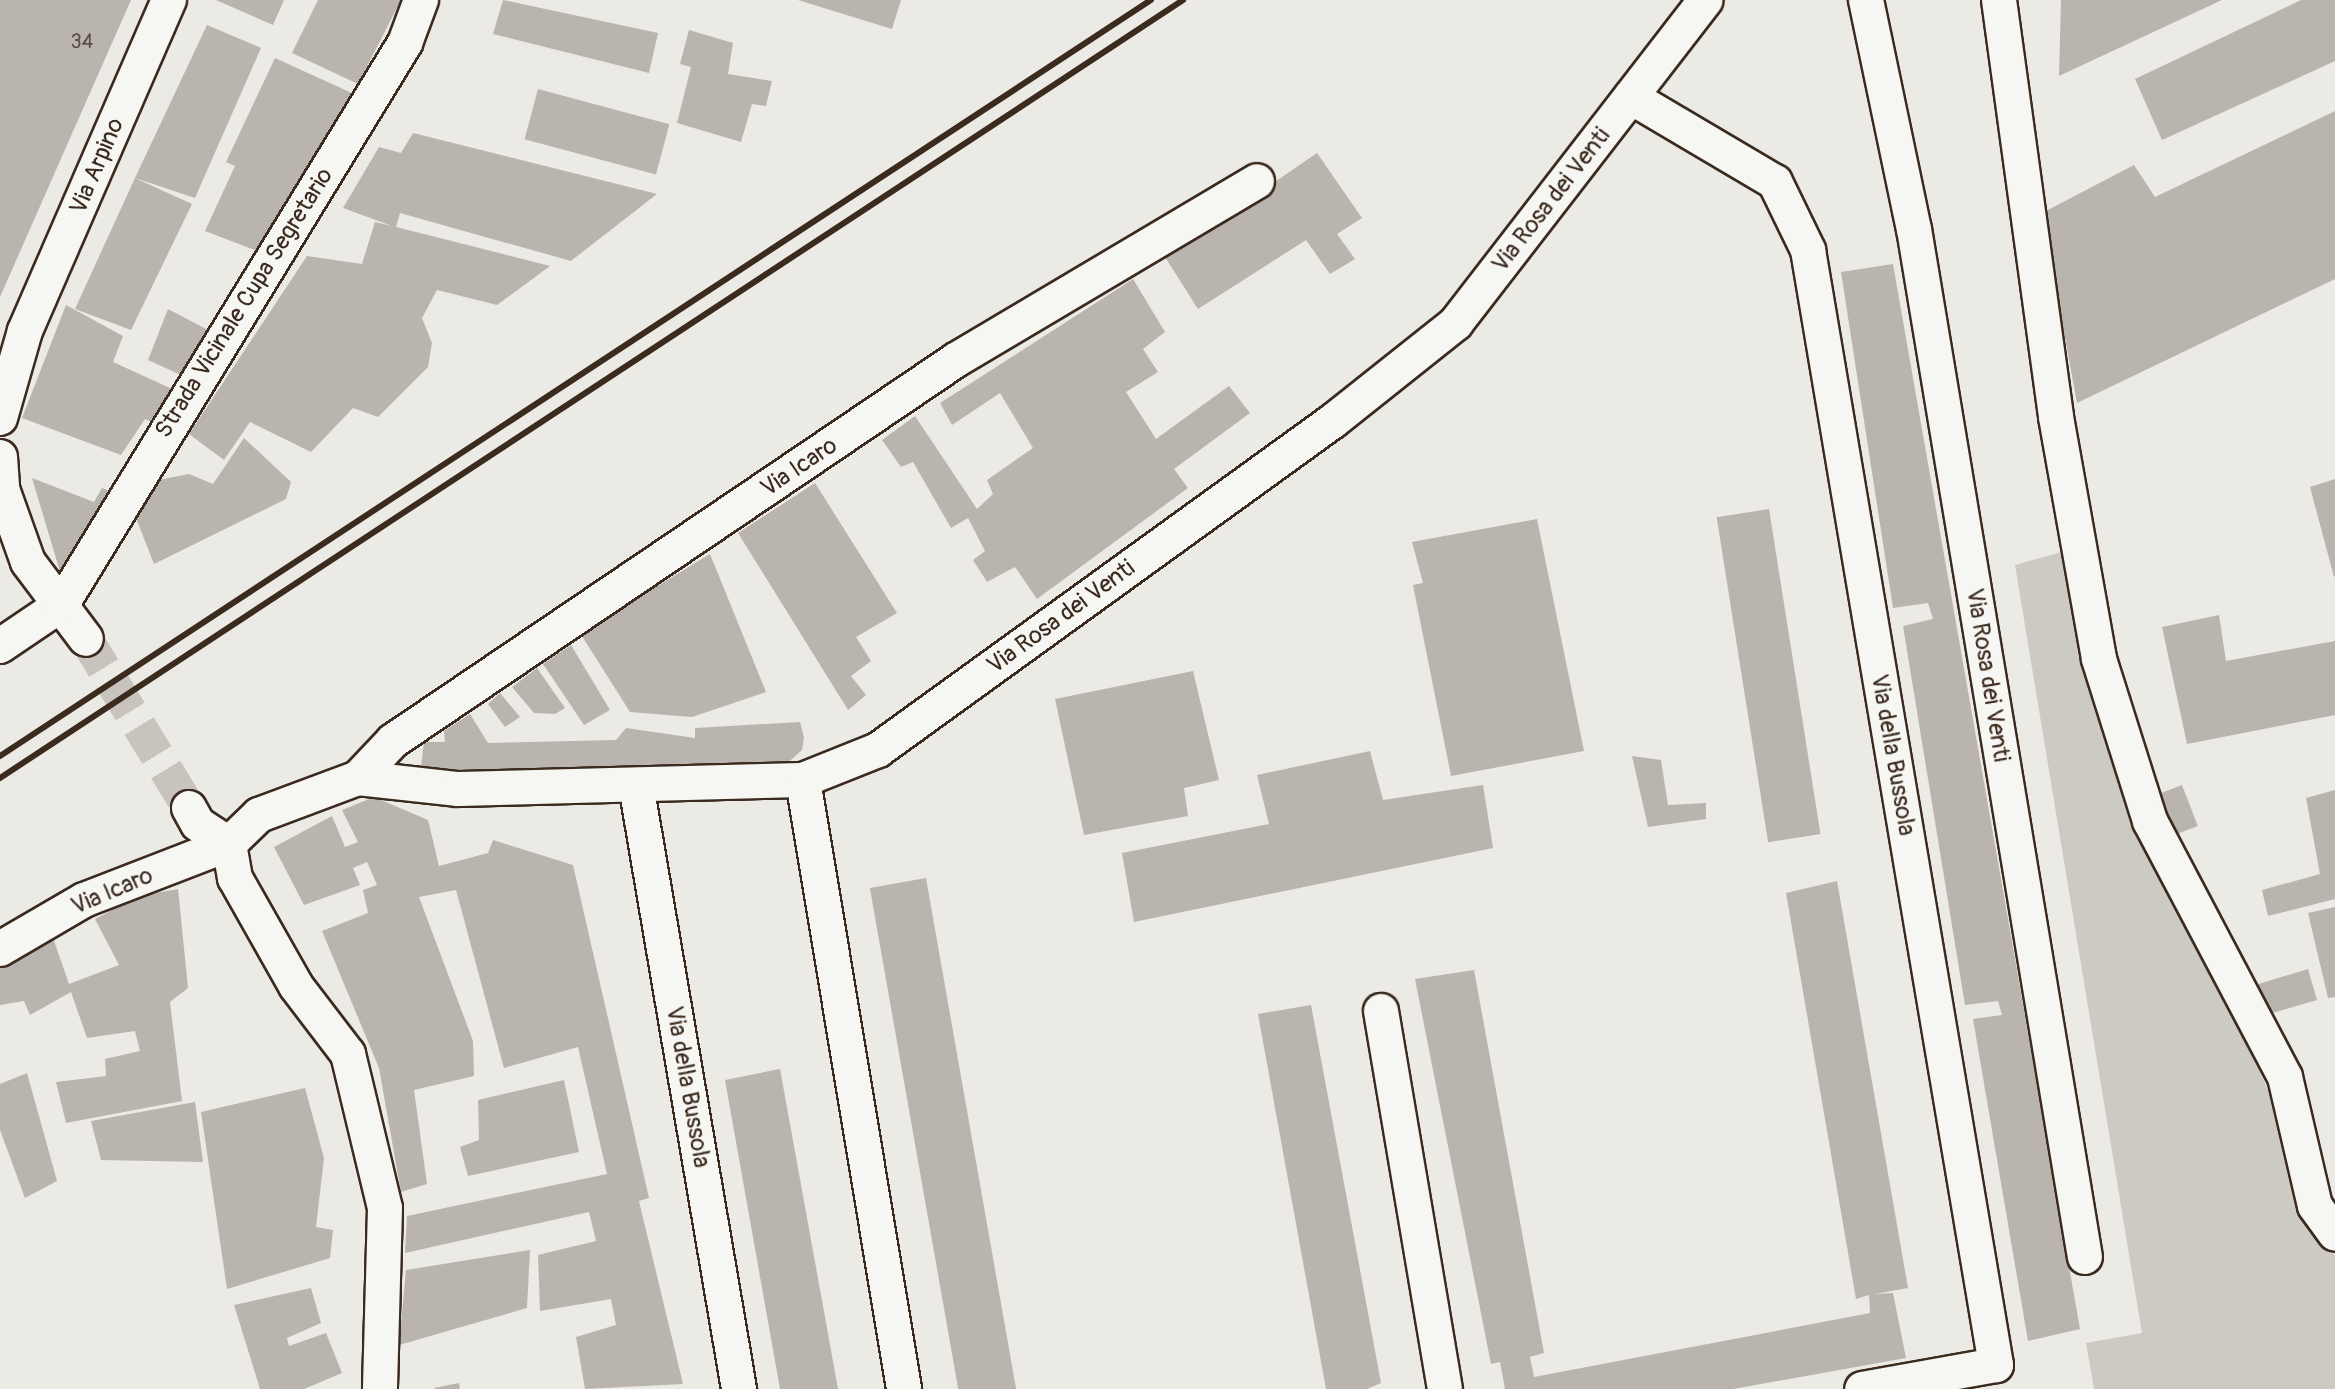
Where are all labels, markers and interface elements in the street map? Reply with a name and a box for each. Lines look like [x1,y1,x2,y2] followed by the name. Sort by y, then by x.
[71,29,93,53] house number: 34
[64,114,130,218] street label: Via Arpino
[1486,122,1616,278] street label: Via Rosa dei Venti
[149,163,339,443] street label: Strada Vicinale Cupa Segretario
[755,431,843,503] street label: Via Icaro
[982,554,1140,680] street label: Via Rosa dei Venti
[1960,586,2016,764] street label: Via Rosa dei Venti
[1865,672,1921,838] street label: Via della Bussola
[67,861,157,921] street label: Via Icaro
[660,1004,716,1170] street label: Via della Bussola

